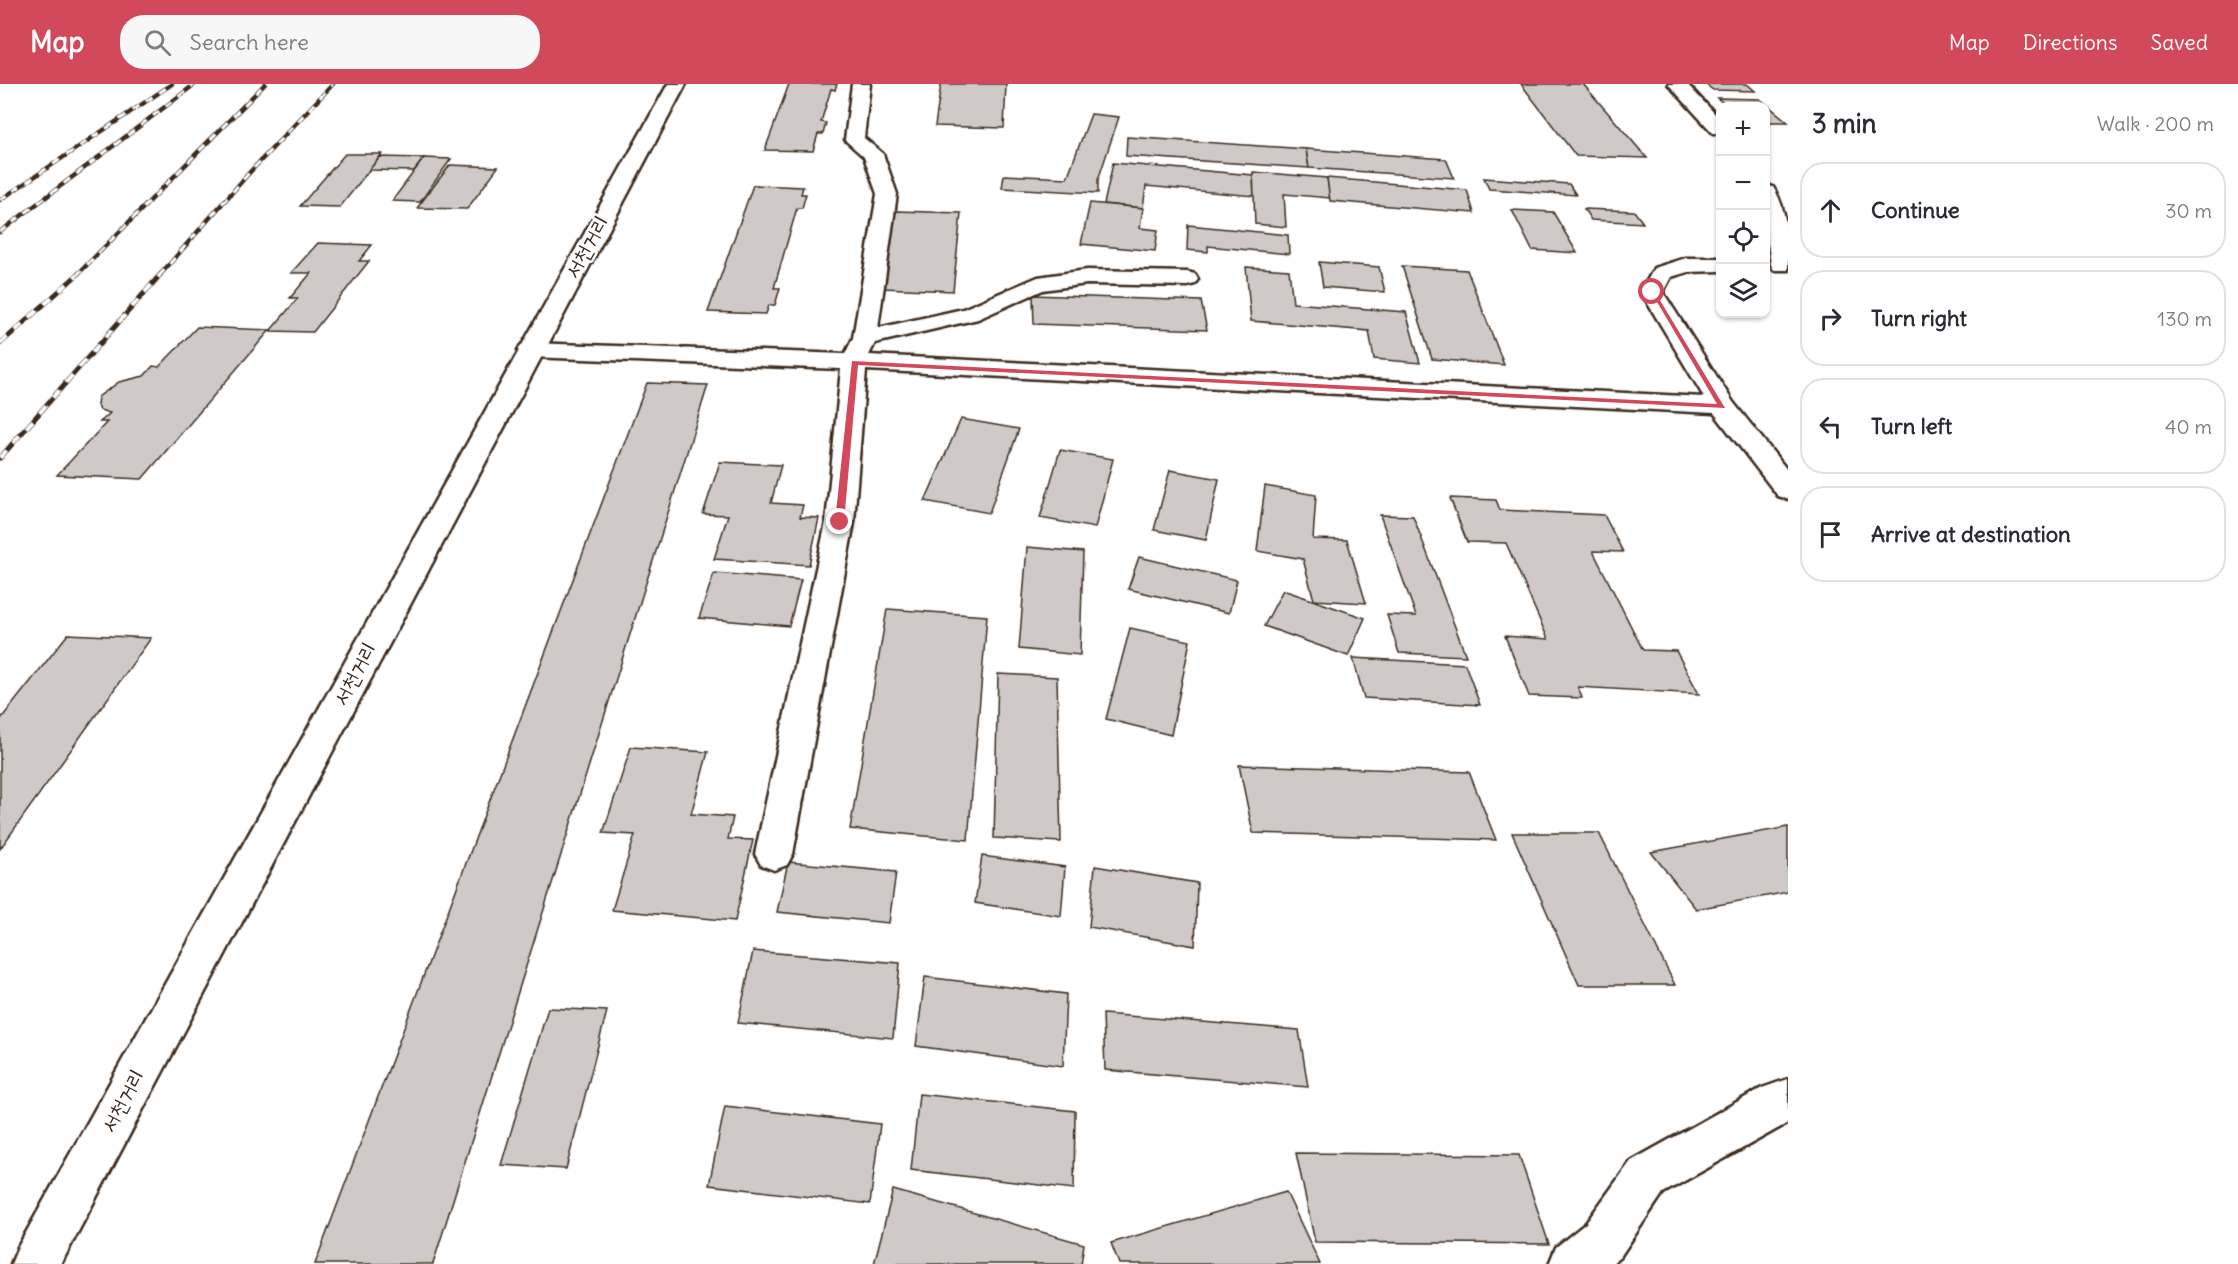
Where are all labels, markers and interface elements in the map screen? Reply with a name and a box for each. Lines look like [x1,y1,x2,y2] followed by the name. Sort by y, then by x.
[120,15,540,69] search box
[30,24,84,60] text: Map
[141,26,174,59] icon: search
[189,28,309,56] text: Search here
[1949,29,1990,56] text: Map
[2023,29,2117,56] text: Directions
[2150,29,2208,56] text: Saved
[1716,102,1770,318] map controls
[1716,102,1770,156] button: +
[1812,107,1877,140] text: 3 min
[2097,111,2214,136] text: Walk · 200 m
[1716,156,1770,210] button: −
[1814,194,1847,227] icon: ahead
[1871,196,1960,224] text: Continue
[2165,198,2212,223] text: 30 m
[1716,210,1770,264] button: locate
[558,211,615,283] street label: 서천거리
[1716,264,1770,318] button: layers
[1638,278,1664,304] route start
[1814,302,1847,335] icon: right
[1871,304,1967,332] text: Turn right
[2157,306,2212,331] text: 130 m
[1814,410,1847,443] icon: left
[1871,412,1952,440] text: Turn left
[2165,414,2212,439] text: 40 m
[826,508,852,534] route end
[1814,518,1847,551] icon: arrive
[1871,520,2071,548] text: Arrive at destination
[327,638,382,710] street label: 서천거리
[95,1065,150,1137] street label: 서천거리

